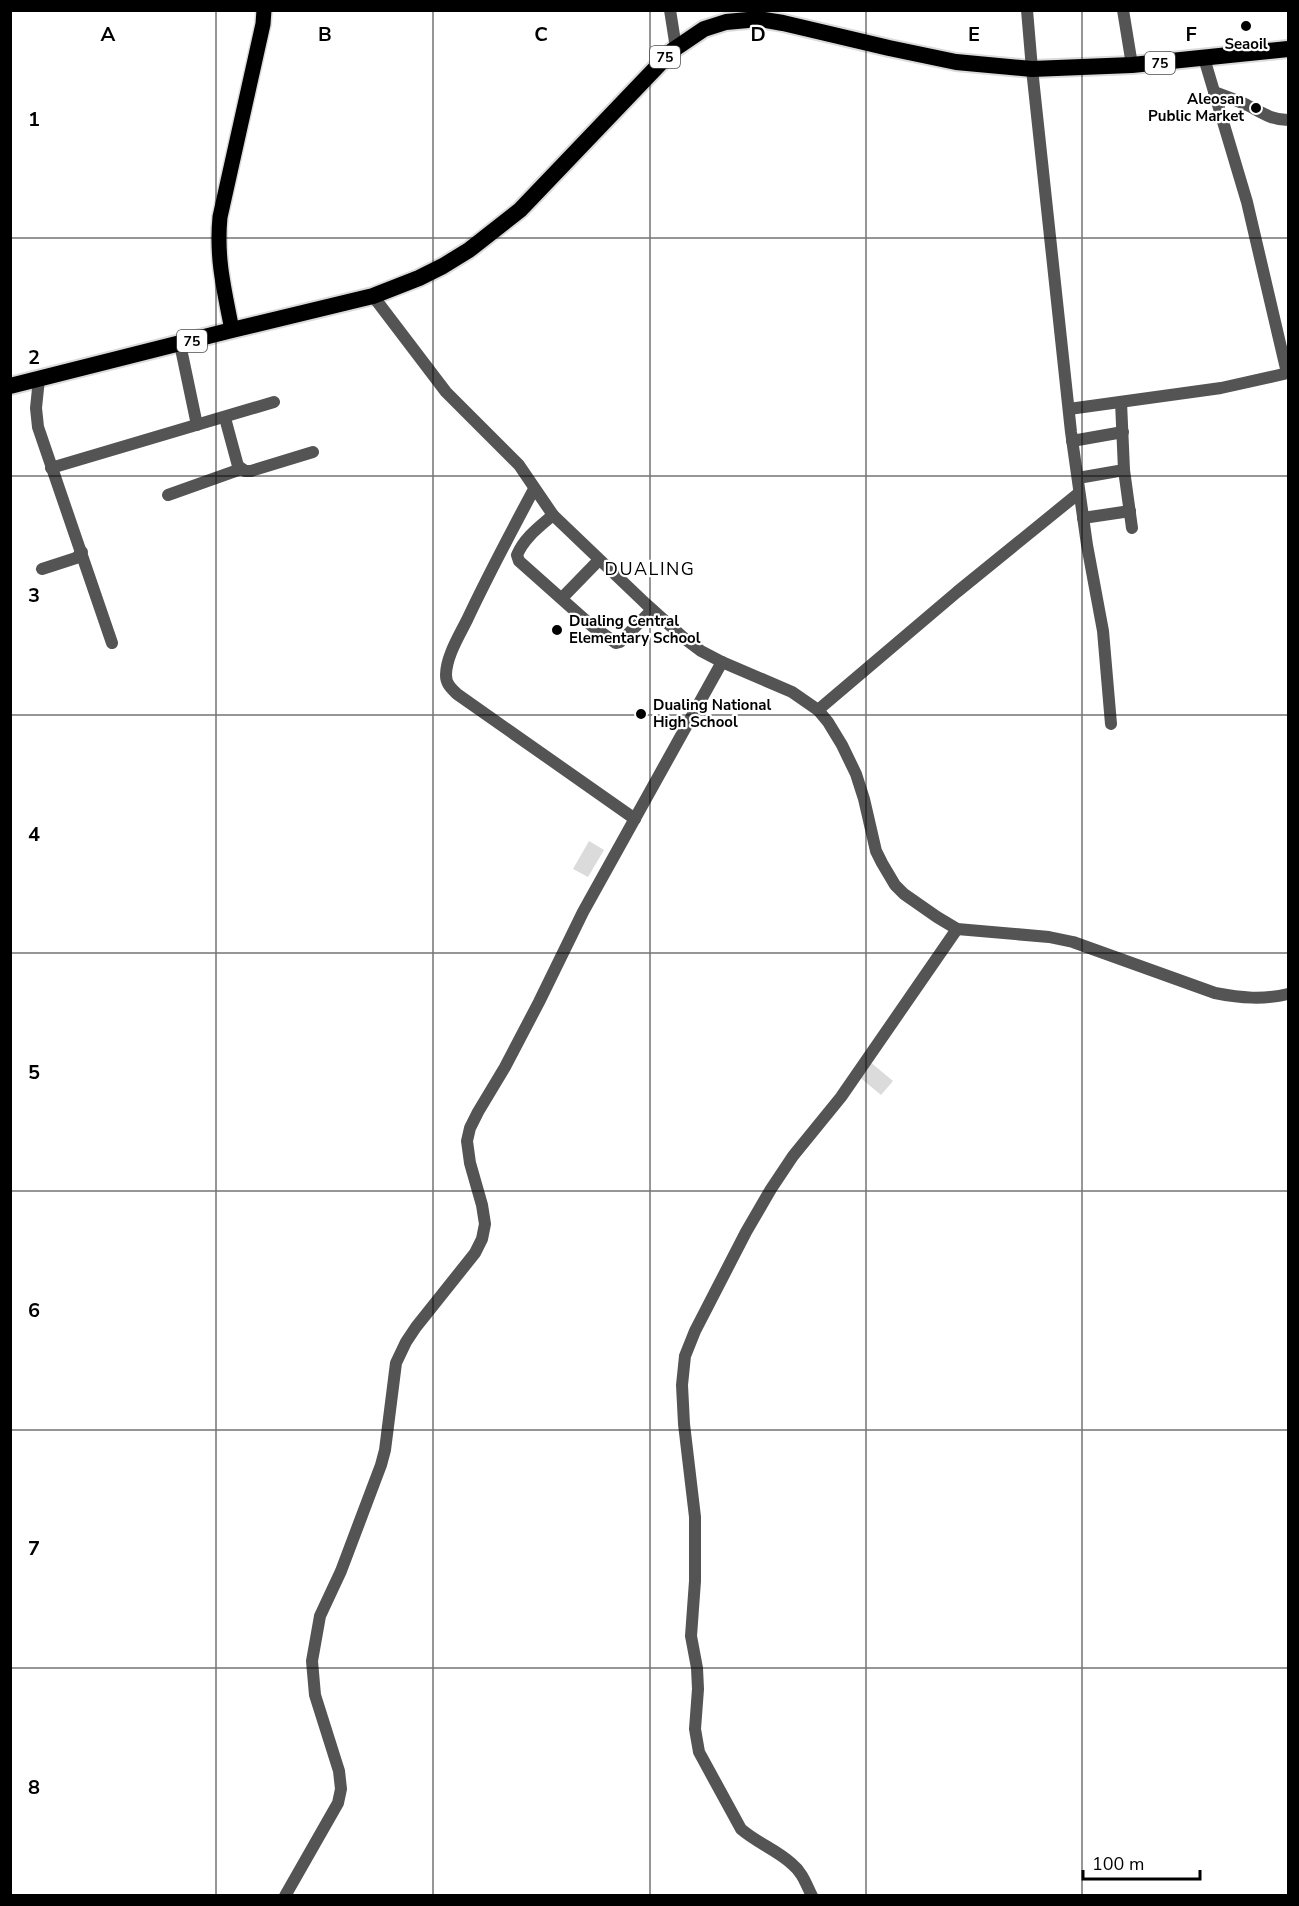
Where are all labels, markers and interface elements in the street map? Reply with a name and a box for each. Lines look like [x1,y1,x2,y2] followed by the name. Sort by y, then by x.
[1239,19,1253,33] marker: Seaoil
[101,21,116,48] text: A
[318,21,332,48] text: B
[534,21,548,48] text: C
[750,21,766,48] text: D
[968,21,980,48] text: E
[1185,21,1197,48] text: F
[1224,34,1268,54] place label: Seaoil
[650,46,680,68] road number: 75
[1145,52,1175,74] road number: 75
[1148,89,1244,126] place label: Aleosan Public Market
[1249,101,1263,115] marker: Aleosan Public Market
[28,106,40,133] text: 1
[177,330,207,352] road number: 75
[28,344,40,371] text: 2
[605,557,695,581] district label: DUALING
[28,582,40,609] text: 3
[569,611,701,648] place label: Dualing Central Elementary School
[550,623,564,637] marker: Dualing Central Elementary School
[653,695,771,732] place label: Dualing National High School
[634,707,648,721] marker: Dualing National High School
[28,821,40,848] text: 4
[28,1059,40,1086] text: 5
[28,1297,40,1324] text: 6
[28,1535,40,1562] text: 7
[28,1774,40,1801] text: 8
[1083,1843,1200,1881] scale bar
[1092,1852,1144,1876] text: 100 m

